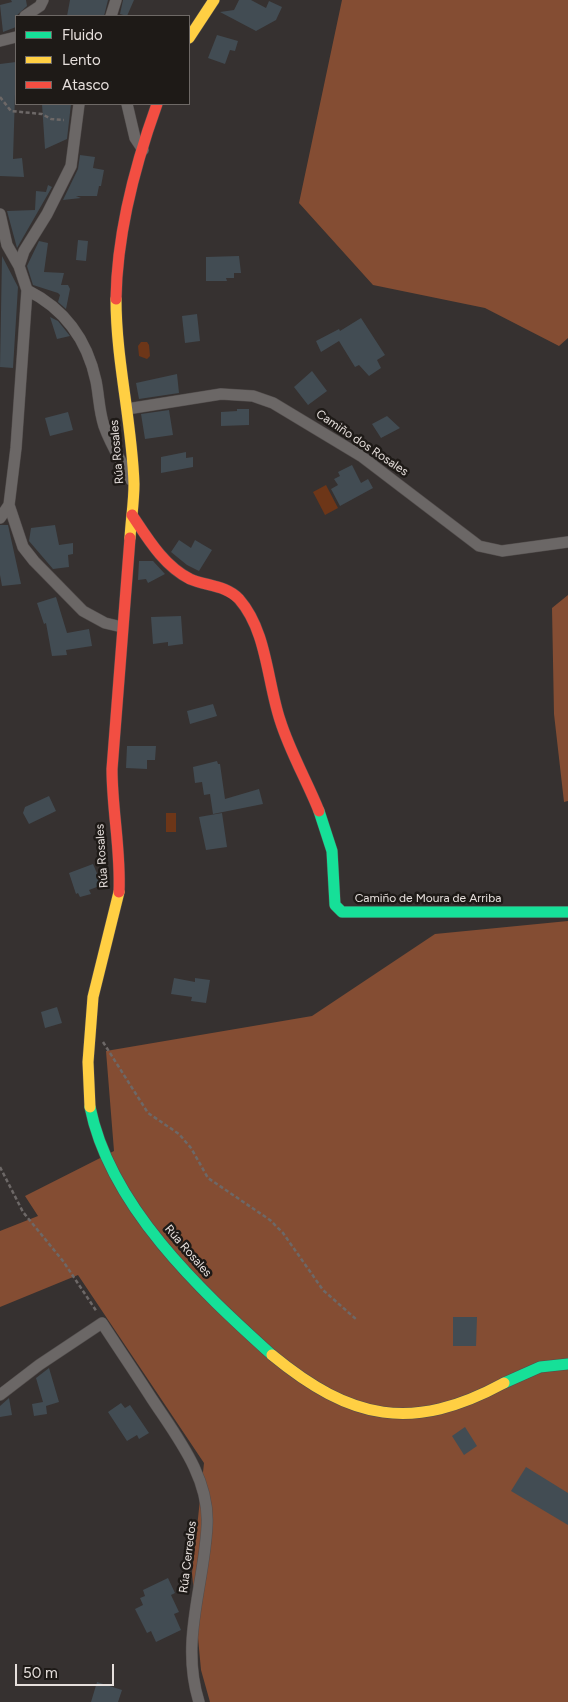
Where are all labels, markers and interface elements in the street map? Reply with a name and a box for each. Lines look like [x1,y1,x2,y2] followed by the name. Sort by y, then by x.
[15,15,190,105] legend
[62,26,103,44] text: Fluido
[62,51,101,69] text: Lento
[62,76,109,94] text: Atasco
[313,407,411,479] street label: Camiño dos Rosales
[107,419,127,485] street label: Rúa Rosales
[93,823,111,889] street label: Rúa Rosales
[355,891,501,905] street label: Camiño de Moura de Arriba
[161,1222,215,1280] street label: Rúa Rosales
[176,1520,200,1594] street label: Rúa Cerredos
[18,1654,116,1686] scale bar
[23,1664,58,1682] text: 50 m

